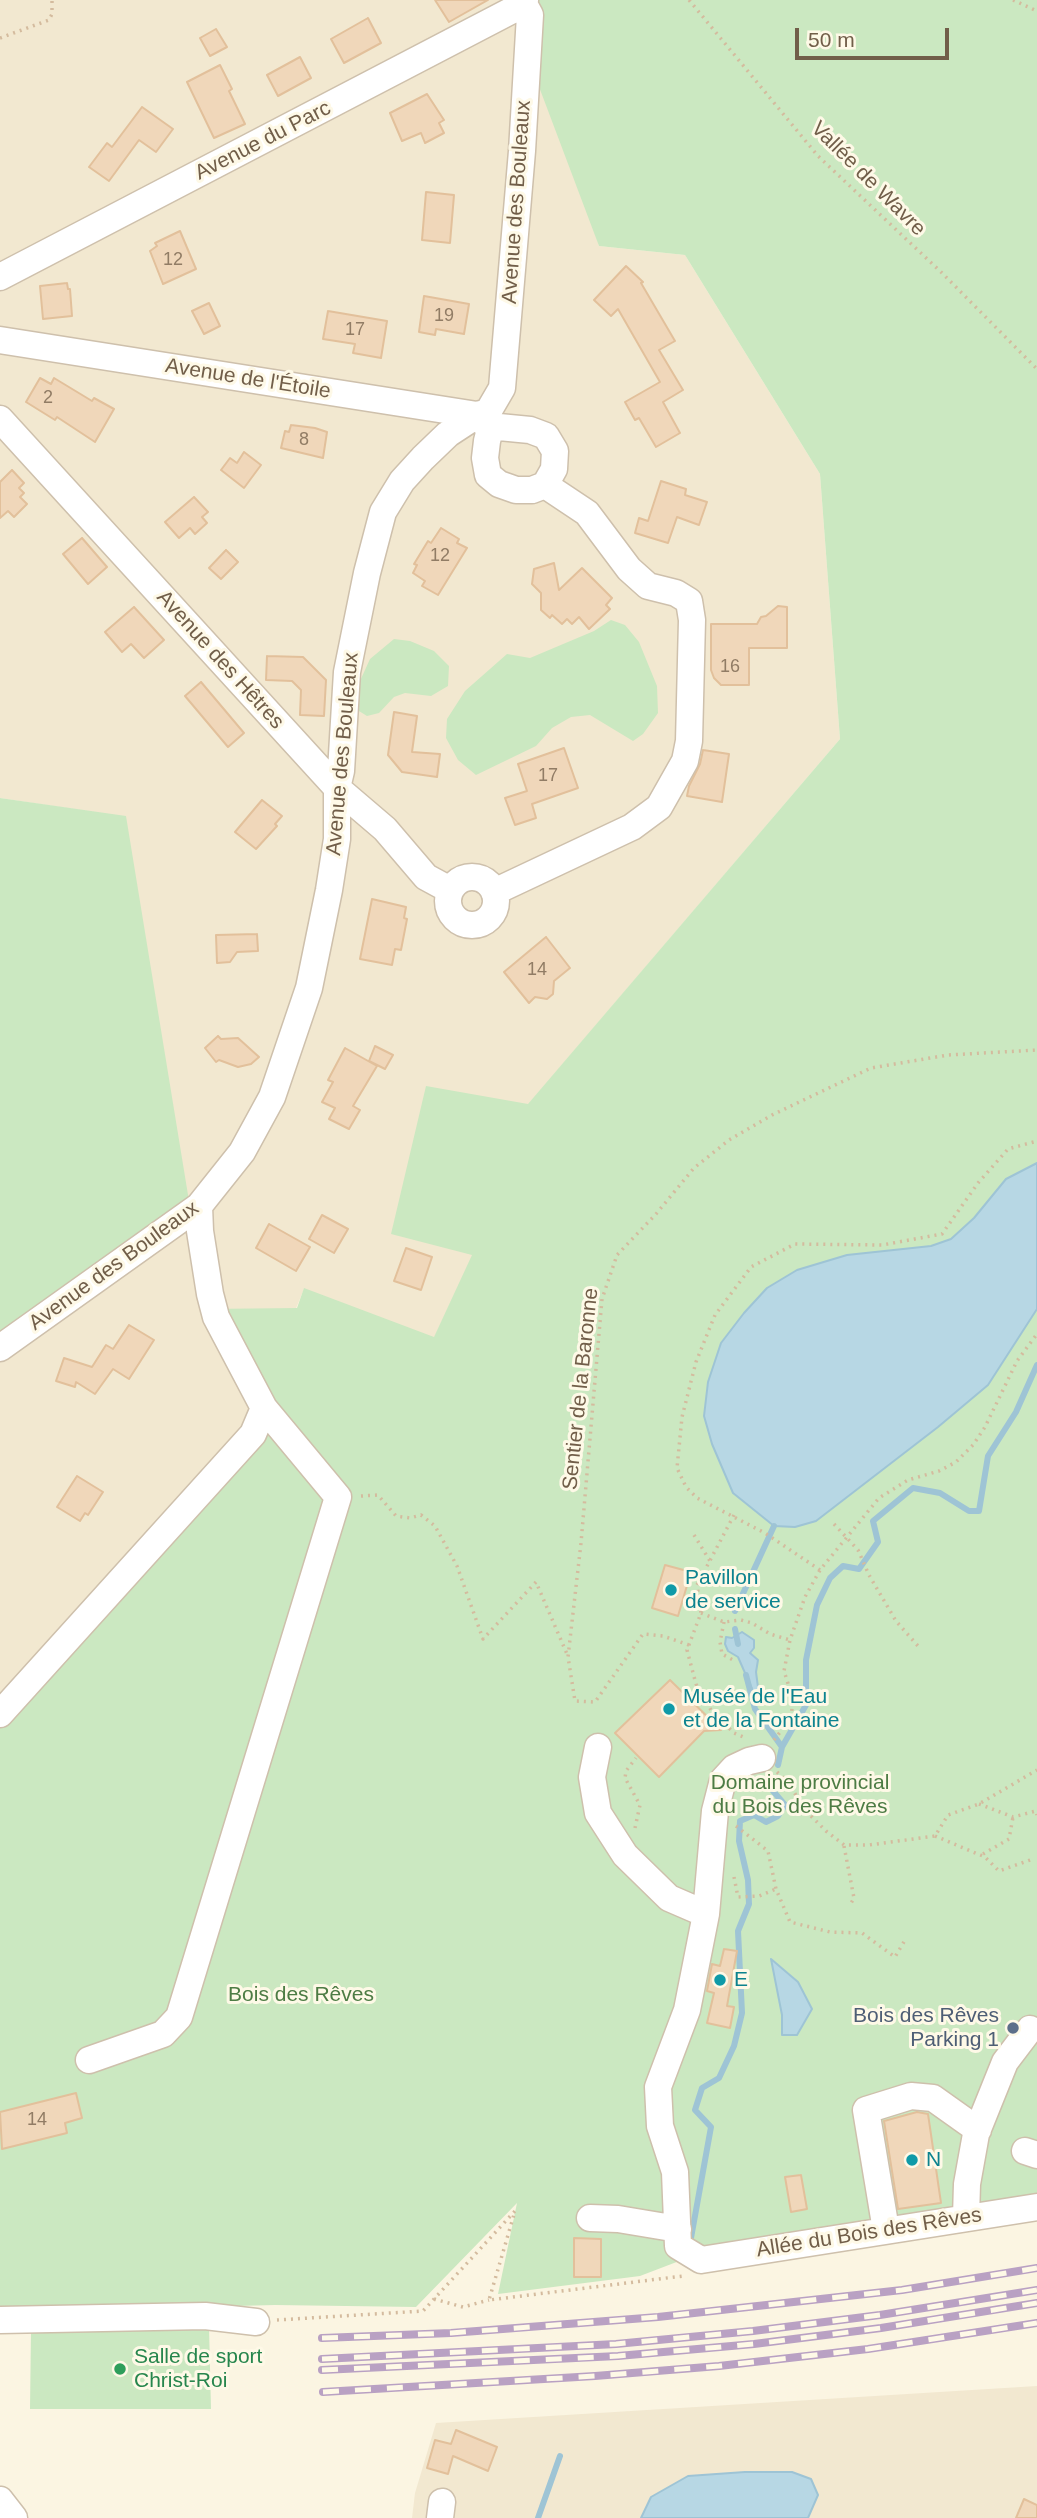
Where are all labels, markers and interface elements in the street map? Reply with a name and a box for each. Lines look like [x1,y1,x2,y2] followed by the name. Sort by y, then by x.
[799,14,953,58] scale bar
[808,28,855,51] text: 50 m
[191,96,335,186] street label: Avenue du Parc
[497,99,537,305] street label: Avenue des Bouleaux
[805,116,931,242] street label: Vallée de Wavre
[163,249,183,271] house number: 12
[434,305,454,327] house number: 19
[345,319,365,341] house number: 17
[164,353,332,405] street label: Avenue de l'Étoile
[43,387,53,409] house number: 2
[299,429,309,451] house number: 8
[430,545,450,567] house number: 12
[151,585,289,735] street label: Avenue des Hêtres
[322,651,364,857] street label: Avenue des Bouleaux
[720,656,740,678] house number: 16
[538,765,558,787] house number: 17
[527,959,547,981] house number: 14
[24,1196,204,1336] street label: Avenue des Bouleaux
[558,1287,604,1491] street label: Sentier de la Baronne
[685,1565,781,1615] place label: Pavillon de service
[663,1582,679,1598] marker: Pavillon de service
[683,1684,839,1734] place label: Musée de l'Eau et de la Fontaine
[661,1701,677,1717] marker: Musée de l'Eau et de la Fontaine
[711,1770,889,1820] park label: Domaine provincial du Bois des Rêves
[734,1967,748,1993] place label: E
[712,1972,728,1988] marker: E
[228,1982,374,2008] park label: Bois des Rêves
[853,2003,999,2053] place label: Bois des Rêves Parking 1
[1005,2020,1021,2036] marker: Bois des Rêves Parking 1
[27,2109,47,2131] house number: 14
[926,2147,941,2173] place label: N
[904,2152,920,2168] marker: N
[755,2203,983,2263] street label: Allée du Bois des Rêves
[134,2344,262,2394] place label: Salle de sport Christ-Roi
[112,2361,128,2377] marker: Salle de sport Christ-Roi

